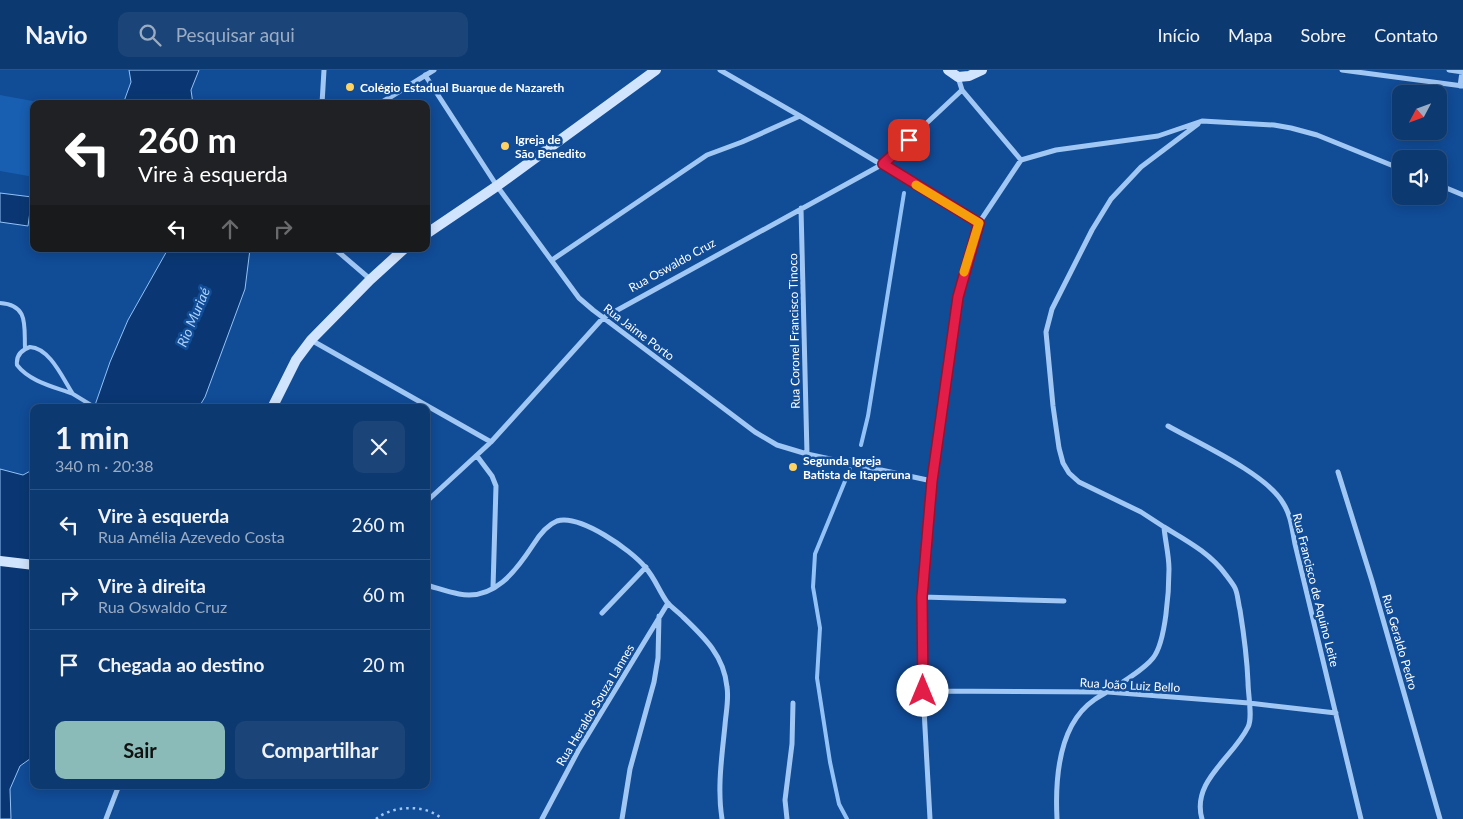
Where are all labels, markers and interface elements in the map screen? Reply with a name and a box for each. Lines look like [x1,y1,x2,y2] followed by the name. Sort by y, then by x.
[118,12,468,57] search box
[25,20,88,49] text: Navio
[136,21,164,49] icon: search
[176,23,295,46] text: Pesquisar aqui
[1158,24,1200,46] text: Início
[1228,24,1272,46] text: Mapa
[1300,24,1346,46] text: Sobre
[1374,24,1438,46] text: Contato
[360,80,564,95] place label: Colégio Estadual Buarque de Nazareth
[344,81,356,93] marker: Colégio Estadual Buarque de Nazareth
[1392,85,1448,140] north arrow
[1392,85,1447,205] map controls
[138,118,237,160] text: 260 m
[888,119,930,161] pin
[55,120,120,185] icon: left
[895,126,923,154] icon: arrive
[515,132,586,161] place label: Igreja de São Benedito
[499,140,511,152] marker: Igreja de São Benedito
[1392,150,1447,205] button: sound
[138,160,288,187] text: Vire à esquerda
[163,215,191,243] icon: left
[216,215,244,243] icon: ahead
[269,215,297,243] icon: right
[626,235,719,295] street label: Rua Oswaldo Cruz
[785,253,803,409] street label: Rua Coronel Francisco Tinoco
[173,284,213,349] water label: Rio Muriaé
[601,301,678,364] street label: Rua Jaime Porto
[55,419,129,455] text: 1 min
[353,421,405,473] button: close
[803,453,911,482] place label: Segunda Igreja Batista de Itaperuna
[55,456,154,475] text: 340 m · 20:38
[787,461,799,473] marker: Segunda Igreja Batista de Itaperuna
[98,504,229,527] text: Vire à esquerda
[55,511,83,539] icon: left
[1290,512,1342,668] street label: Rua Francisco de Aquino Leite
[351,513,405,536] text: 260 m
[98,527,285,546] text: Rua Amélia Azevedo Costa
[98,574,206,597] text: Vire à direita
[55,581,83,609] icon: right
[362,583,405,606] text: 60 m
[1379,593,1421,692] street label: Rua Geraldo Pedro
[98,597,227,616] text: Rua Oswaldo Cruz
[553,641,637,769] street label: Rua Heraldo Souza Lannes
[55,651,83,679] icon: arrive
[98,653,264,676] text: Chegada ao destino
[362,653,405,676] text: 20 m
[896,664,948,716] position arrow
[1079,675,1181,695] street label: Rua João Luiz Bello
[55,721,225,779] button: Sair
[235,721,405,779] button: Compartilhar

